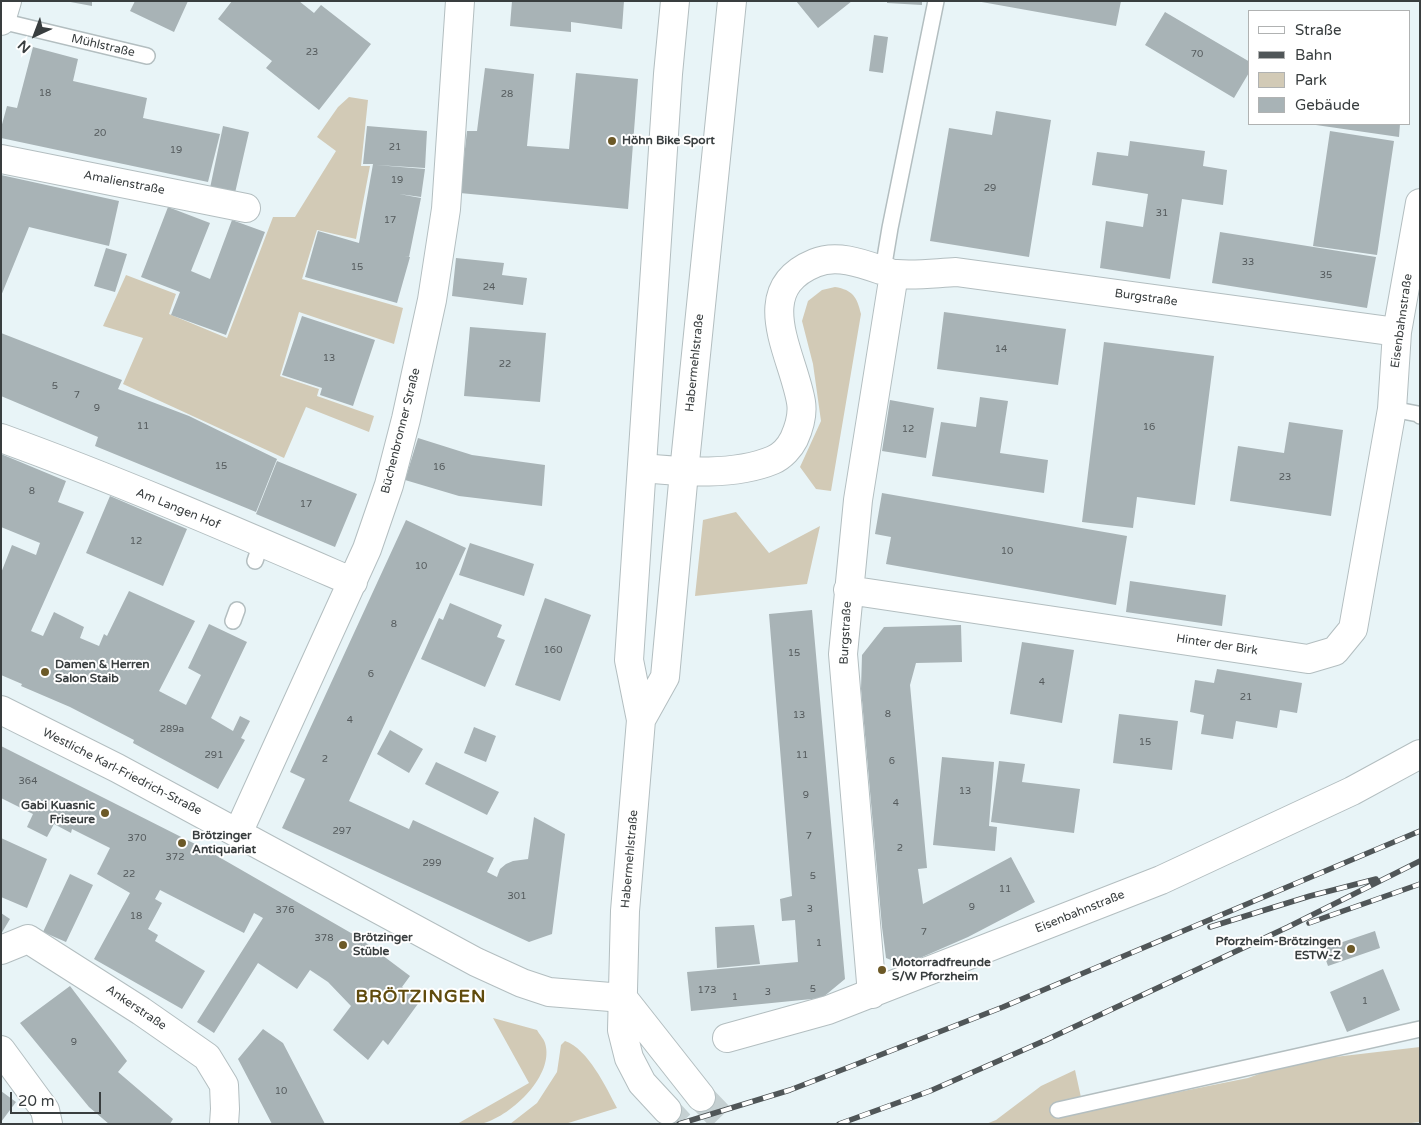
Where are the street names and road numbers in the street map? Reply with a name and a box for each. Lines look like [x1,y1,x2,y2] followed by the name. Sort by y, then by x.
[70,32,136,60] street label: Mühlstraße
[82,168,166,198] street label: Amalienstraße
[1388,273,1416,369] street label: Eisenbahnstraße
[1114,286,1178,310] street label: Burgstraße
[683,313,707,413] street label: Habermehlstraße
[378,367,424,495] street label: Büchenbronner Straße
[134,486,222,532] street label: Am Langen Hof
[837,601,855,665] street label: Burgstraße
[1175,631,1259,659] street label: Hinter der Birk
[40,725,204,819] street label: Westliche Karl-Friedrich-Straße
[619,809,641,909] street label: Habermehlstraße
[1033,888,1127,936] street label: Eisenbahnstraße
[103,983,169,1033] street label: Ankerstraße

